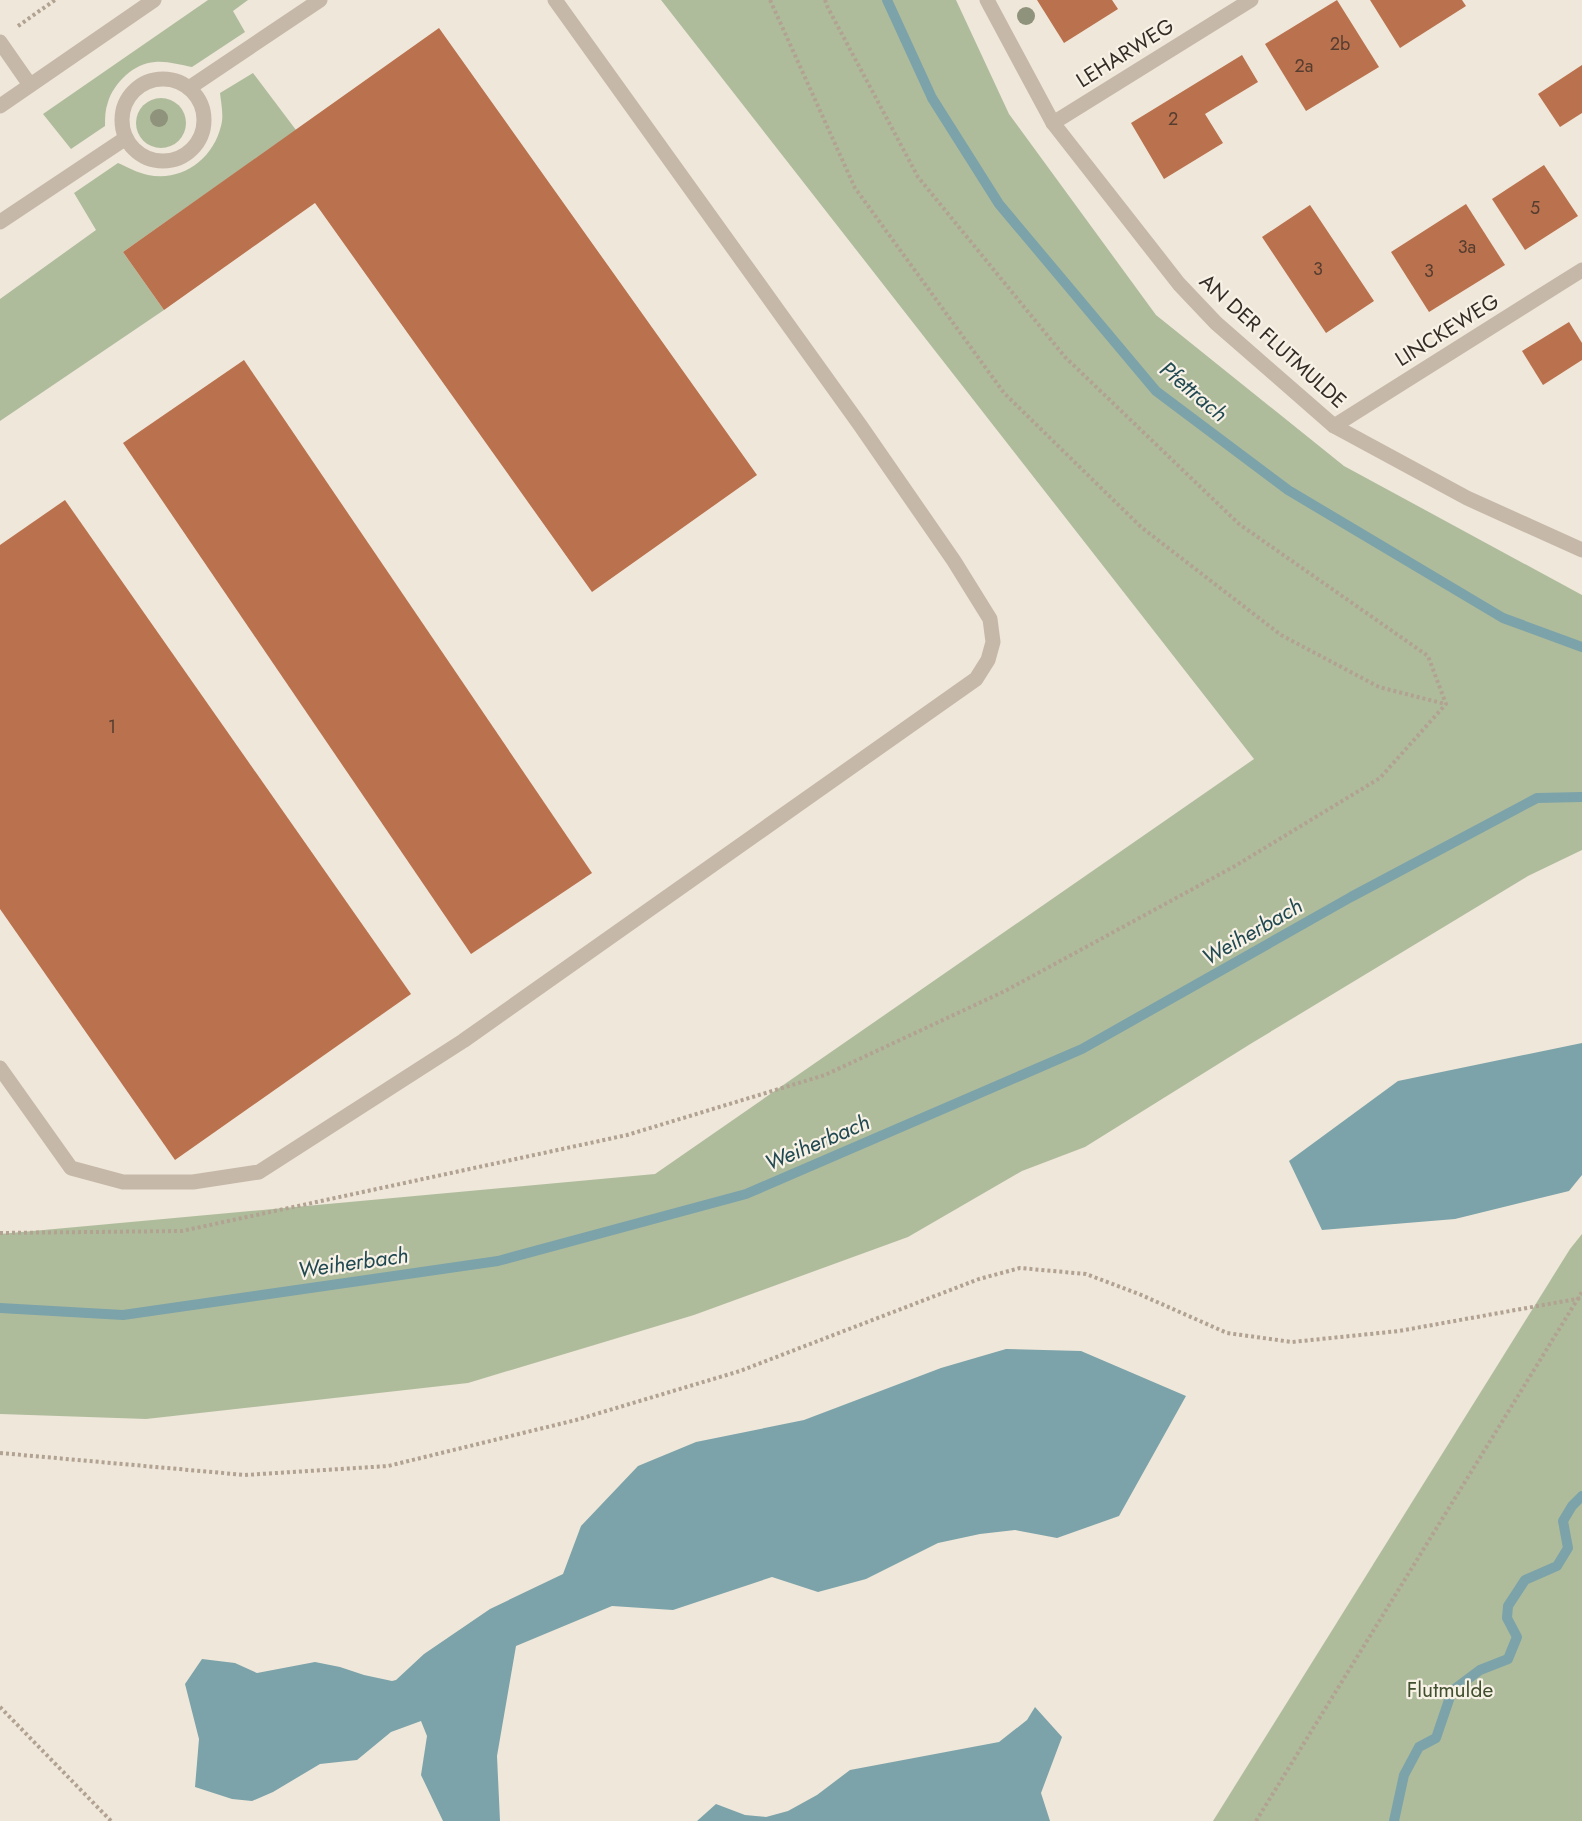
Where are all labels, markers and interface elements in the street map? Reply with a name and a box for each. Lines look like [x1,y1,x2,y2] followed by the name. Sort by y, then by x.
[1070,11,1180,95] street label: LEHARWEG
[1330,31,1350,57] house number: 2b
[1295,53,1313,79] house number: 2a
[1168,106,1178,132] house number: 2
[1530,195,1540,221] house number: 5
[1458,234,1476,260] house number: 3a
[1313,256,1323,282] house number: 3
[1424,258,1434,284] house number: 3
[1193,267,1353,415] street label: AN DER FLUTMULDE
[1389,286,1505,374] street label: LINCKEWEG
[1153,353,1235,429] water label: Pfettrach
[108,714,116,740] house number: 1
[1196,889,1308,973] water label: Weiherbach
[760,1106,874,1178] water label: Weiherbach
[296,1238,410,1286] water label: Weiherbach
[1407,1675,1493,1705] park label: Flutmulde

